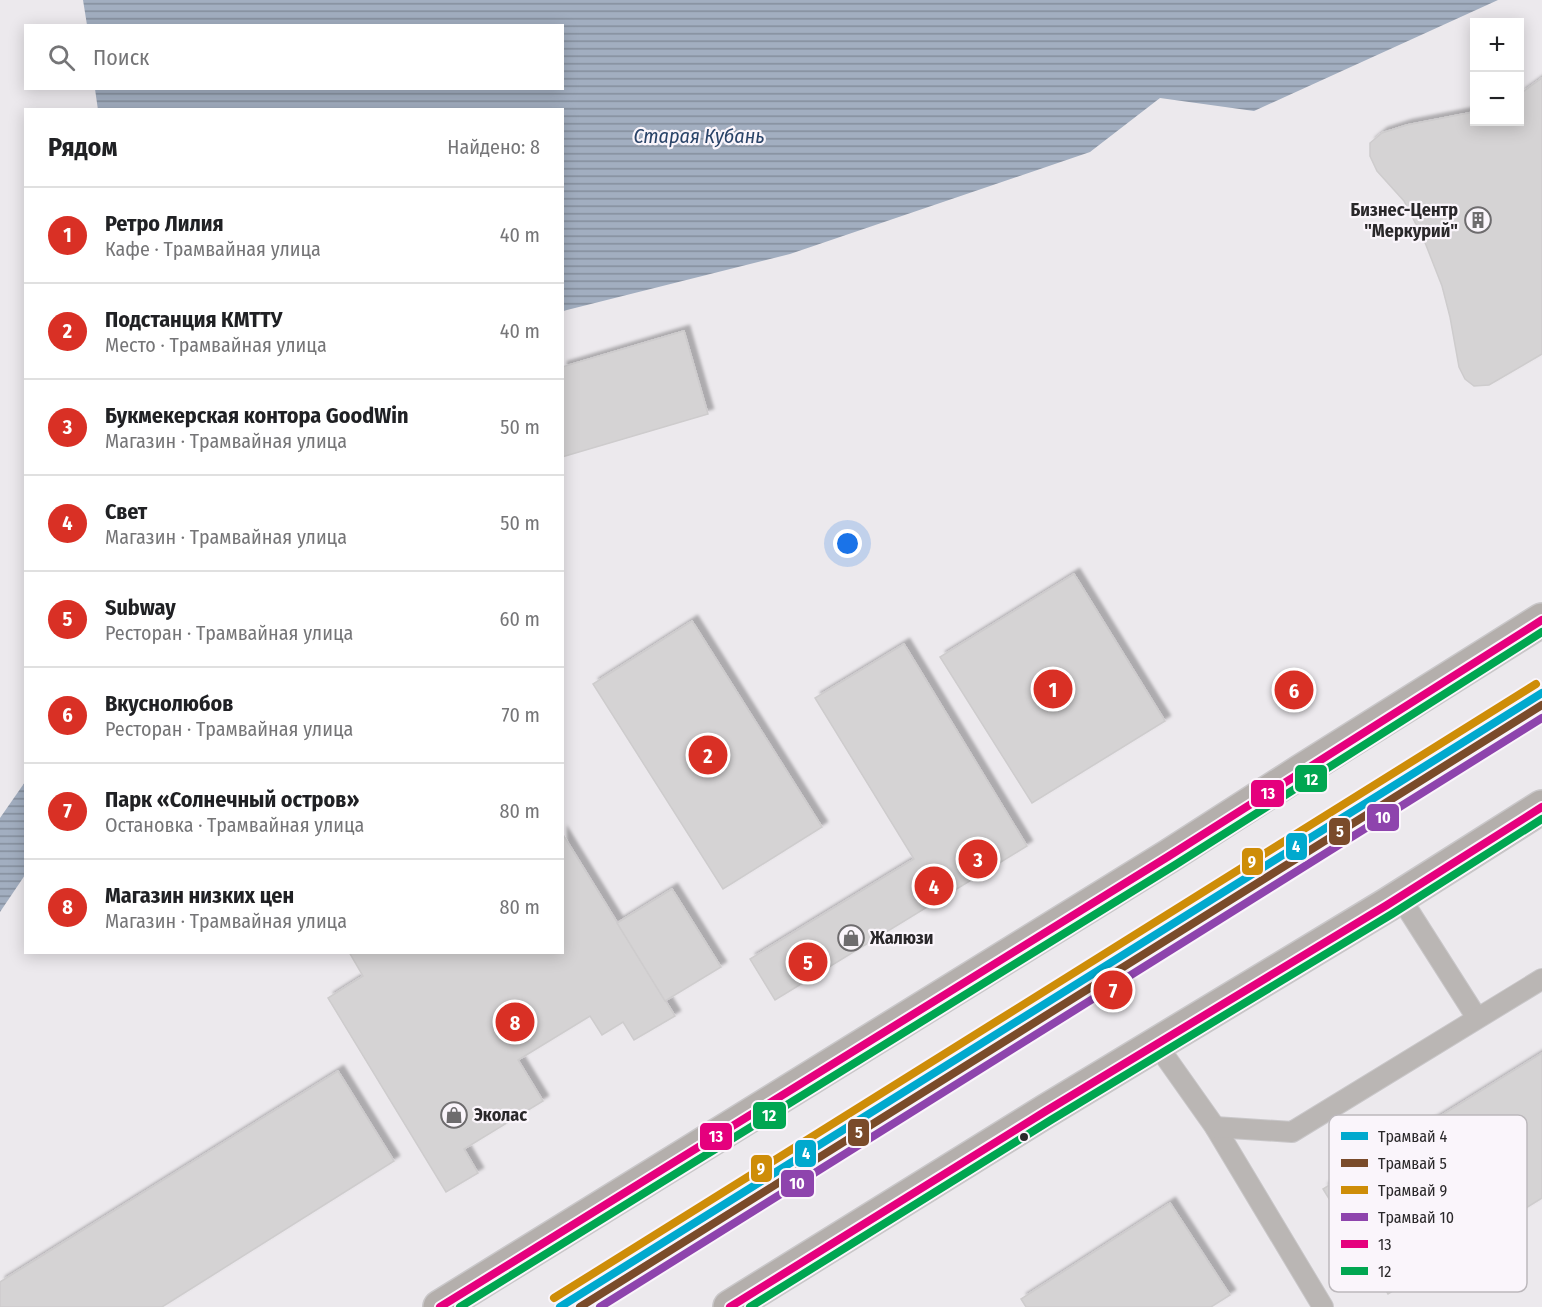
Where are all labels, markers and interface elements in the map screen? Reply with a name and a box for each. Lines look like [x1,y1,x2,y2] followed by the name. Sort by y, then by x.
[1470,18,1524,126] map controls
[1470,18,1524,72] button: +
[24,24,564,90] search box
[45,41,78,74] icon: search
[93,44,149,71] text: Поиск
[1470,72,1524,126] button: −
[633,124,765,148] water label: Старая Кубань
[48,132,117,163] text: Рядом
[447,135,540,159] text: Найдено: 8
[1350,199,1458,242] place label: Бизнес-Центр "Меркурий"
[1463,205,1493,235] building icon: Бизнес-Центр "Меркурий"
[105,210,224,237] text: Ретро Лилия
[63,223,72,247] text: 1
[500,223,540,247] text: 40 m
[105,237,321,261] text: Кафе · Трамвайная улица
[105,306,282,333] text: Подстанция КМТТУ
[63,319,72,343] text: 2
[500,319,540,343] text: 40 m
[105,333,327,357] text: Место · Трамвайная улица
[105,402,408,429] text: Букмекерская контора GoodWin
[63,415,72,439] text: 3
[500,415,540,439] text: 50 m
[105,429,347,453] text: Магазин · Трамвайная улица
[105,498,147,525] text: Свет
[62,511,73,535] text: 4
[500,511,540,535] text: 50 m
[105,525,347,549] text: Магазин · Трамвайная улица
[833,529,862,558] your location
[105,594,176,621] text: Subway
[63,607,72,631] text: 5
[500,607,540,631] text: 60 m
[105,621,353,645] text: Ресторан · Трамвайная улица
[1034,666,1072,712] pin: 1
[1274,668,1314,712] pin: 6
[105,690,233,717] text: Вкуснолюбов
[62,703,73,727] text: 6
[502,703,540,727] text: 70 m
[105,717,353,741] text: Ресторан · Трамвайная улица
[688,732,728,777] pin: 2
[1294,764,1328,793] line badge: 12
[1304,770,1319,789] text: 12
[1250,779,1285,808] line badge: 13
[1261,784,1276,803] text: 13
[105,786,359,813] text: Парк «Солнечный остров»
[63,799,72,823] text: 7
[500,799,540,823] text: 80 m
[1366,803,1400,832] line badge: 10
[1375,808,1391,827] text: 10
[105,813,364,837] text: Остановка · Трамвайная улица
[1328,817,1351,846] line badge: 5
[1336,822,1344,841] text: 5
[1285,832,1308,861] line badge: 4
[958,836,998,882] pin: 3
[1292,837,1300,856] text: 4
[1241,847,1264,876] line badge: 9
[1248,852,1256,871] text: 9
[914,864,954,908] pin: 4
[105,882,294,909] text: Магазин низких цен
[62,895,73,919] text: 8
[500,895,540,919] text: 80 m
[105,909,347,933] text: Магазин · Трамвайная улица
[836,923,866,953] shop icon: Жалюзи
[869,927,933,949] place label: Жалюзи
[788,940,828,984] pin: 5
[1094,968,1132,1012] pin: 7
[496,1000,534,1044] pin: 8
[439,1100,469,1130] shop icon: Эколас
[752,1101,787,1130] line badge: 12
[474,1104,527,1126] place label: Эколас
[762,1106,777,1125] text: 12
[1329,1115,1527,1292] legend
[847,1118,870,1147] line badge: 5
[699,1122,733,1151] line badge: 13
[855,1123,863,1142] text: 5
[709,1127,724,1146] text: 13
[1378,1127,1447,1146] text: Трамвай 4
[1018,1131,1030,1143] unlabelled marker
[794,1139,817,1168] line badge: 4
[802,1144,810,1163] text: 4
[750,1154,773,1183] line badge: 9
[1378,1154,1447,1173] text: Трамвай 5
[757,1159,765,1178] text: 9
[780,1169,815,1198] line badge: 10
[789,1174,805,1193] text: 10
[1378,1181,1447,1200] text: Трамвай 9
[1378,1208,1454,1227] text: Трамвай 10
[1378,1235,1391,1254] text: 13
[1378,1262,1391,1281] text: 12

